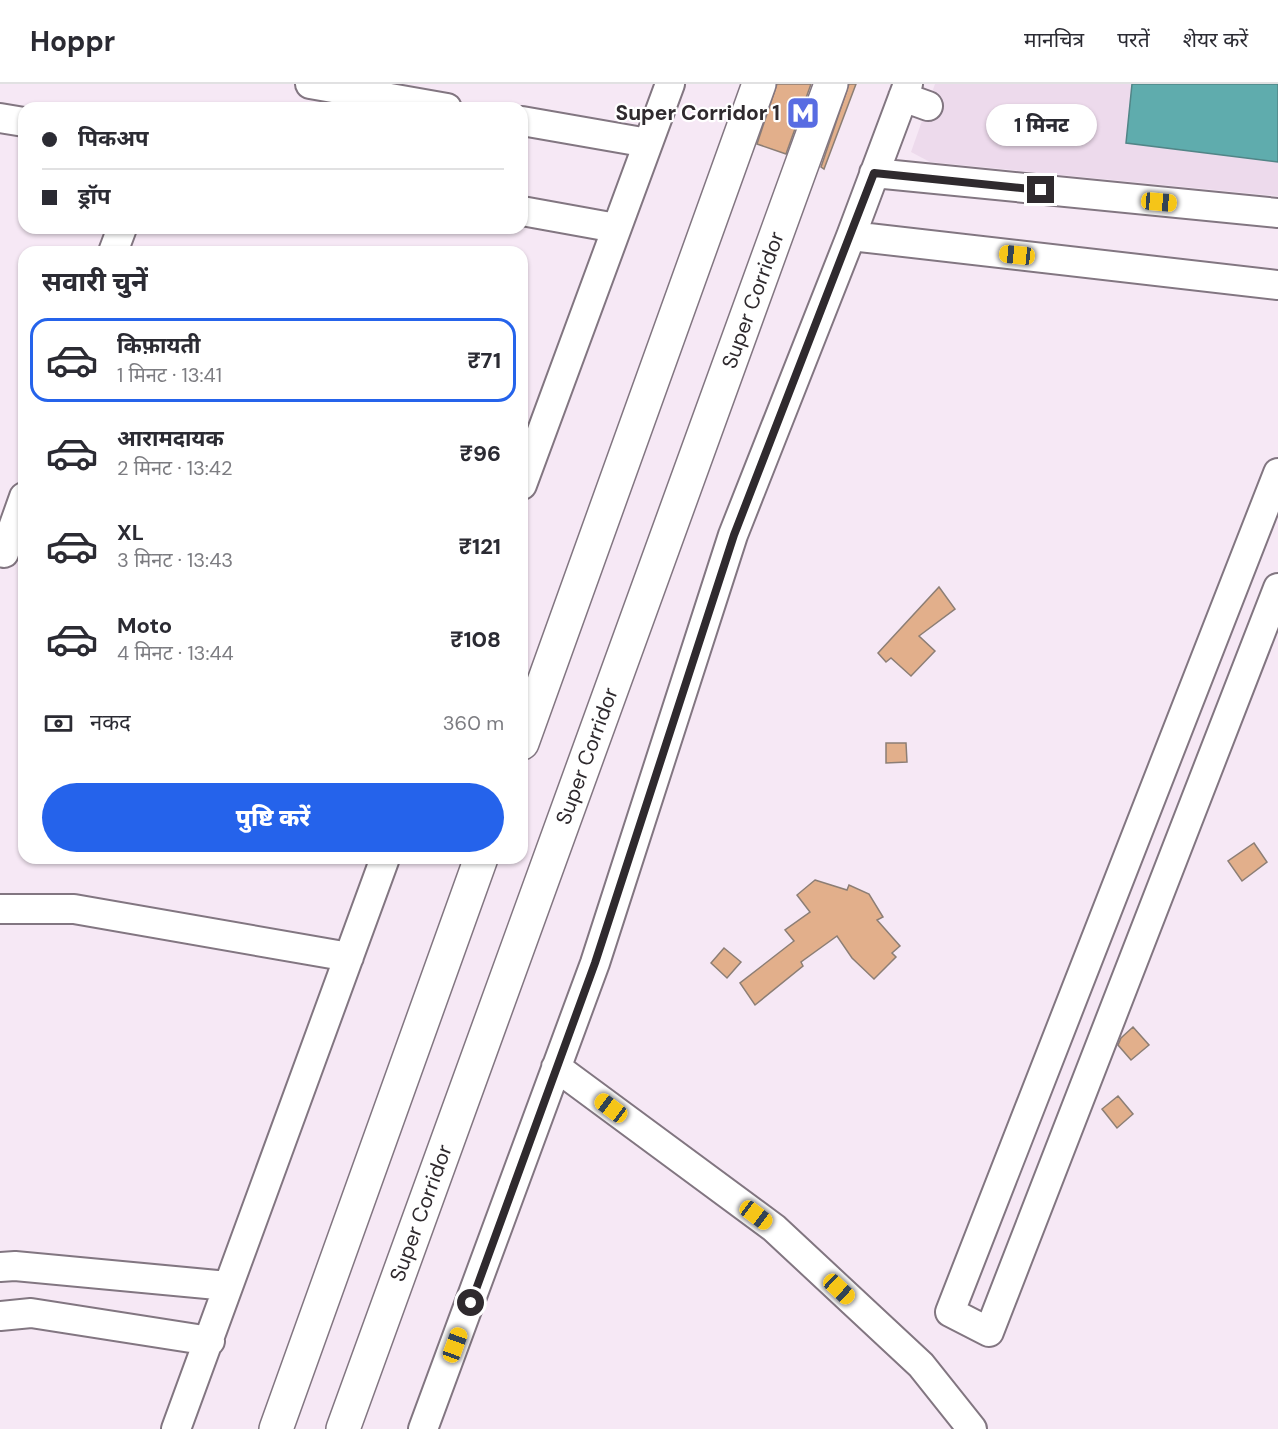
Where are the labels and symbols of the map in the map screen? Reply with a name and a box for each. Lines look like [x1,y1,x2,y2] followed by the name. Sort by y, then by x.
[785,95,821,131] metro station icon: Super Corridor 1
[615,99,780,127] place label: Super Corridor 1
[986,103,1096,145] callout: 1 मिनट
[1027,176,1054,203] route end
[1140,191,1178,213] car
[715,227,791,373] street label: Super Corridor
[998,244,1036,266] car
[549,683,625,829] street label: Super Corridor
[591,1090,631,1126] car
[383,1140,459,1286] street label: Super Corridor
[736,1197,776,1233] car
[820,1270,858,1308] car
[457,1289,484,1316] route start
[440,1325,470,1365] car

